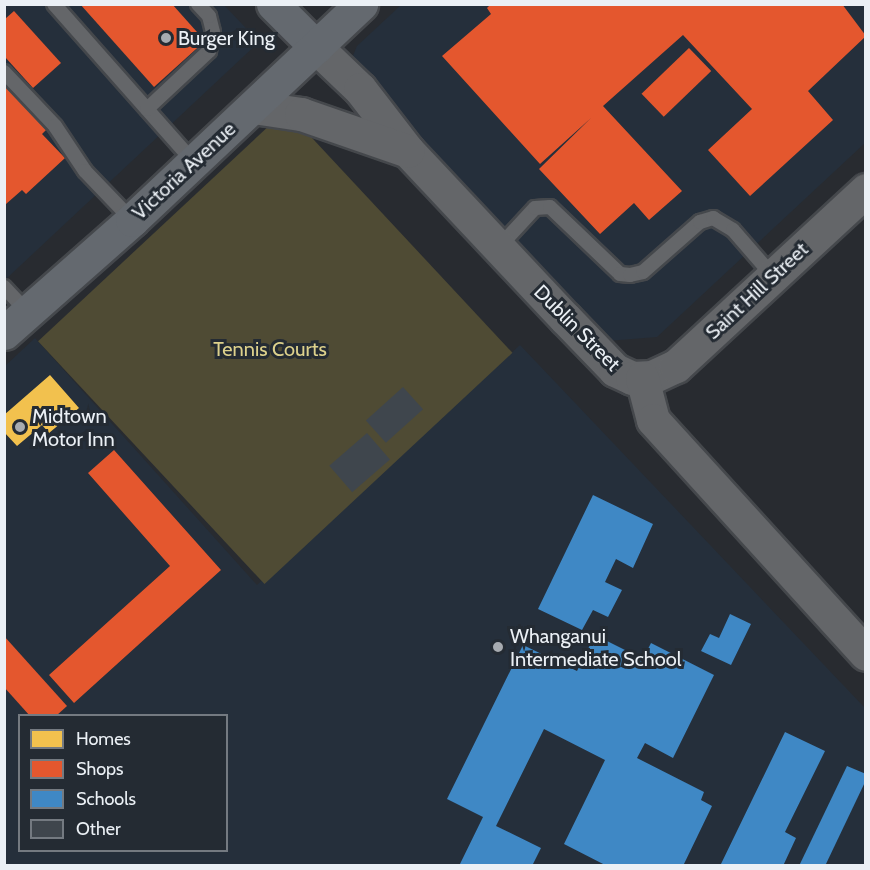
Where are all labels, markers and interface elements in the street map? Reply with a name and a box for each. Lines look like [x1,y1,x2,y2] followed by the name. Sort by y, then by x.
[178,26,275,50] place label: Burger King
[159,31,173,45] marker: Burger King
[127,117,241,225] street label: Victoria Avenue
[701,237,813,345] street label: Saint Hill Street
[529,280,625,376] street label: Dublin Street
[213,337,327,361] park label: Tennis Courts
[32,404,115,451] place label: Midtown Motor Inn
[13,420,27,434] marker: Midtown Motor Inn
[510,624,681,671] place label: Whanganui Intermediate School
[491,640,505,654] marker: Whanganui Intermediate School
[18,714,228,852] legend
[76,728,131,750] text: Homes
[76,758,124,780] text: Shops
[76,788,136,810] text: Schools
[76,818,121,840] text: Other

